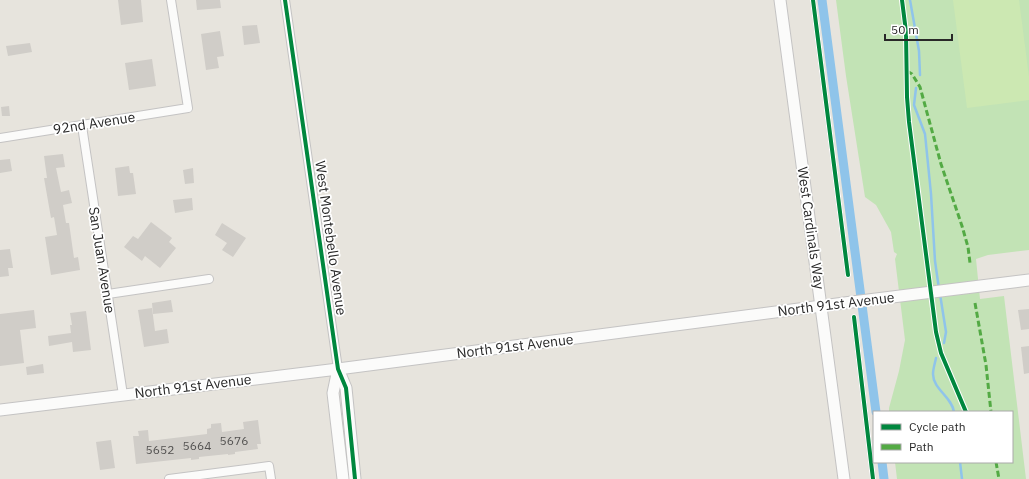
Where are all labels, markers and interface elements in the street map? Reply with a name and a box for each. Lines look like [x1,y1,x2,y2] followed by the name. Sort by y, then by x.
[885,16,952,42] scale bar
[891,22,919,37] text: 50 m
[52,108,137,138] street label: 92nd Avenue
[311,160,351,317] street label: West Montebello Avenue
[793,165,829,291] street label: West Cardinals Way
[85,206,119,315] street label: San Juan Avenue
[777,288,896,320] street label: North 91st Avenue
[456,330,575,362] street label: North 91st Avenue
[134,370,253,402] street label: North 91st Avenue
[873,411,1013,463] legend
[909,419,966,434] text: Cycle path
[220,433,248,448] house number: 5676
[183,438,211,453] house number: 5664
[909,439,934,454] text: Path
[146,442,174,457] house number: 5652

